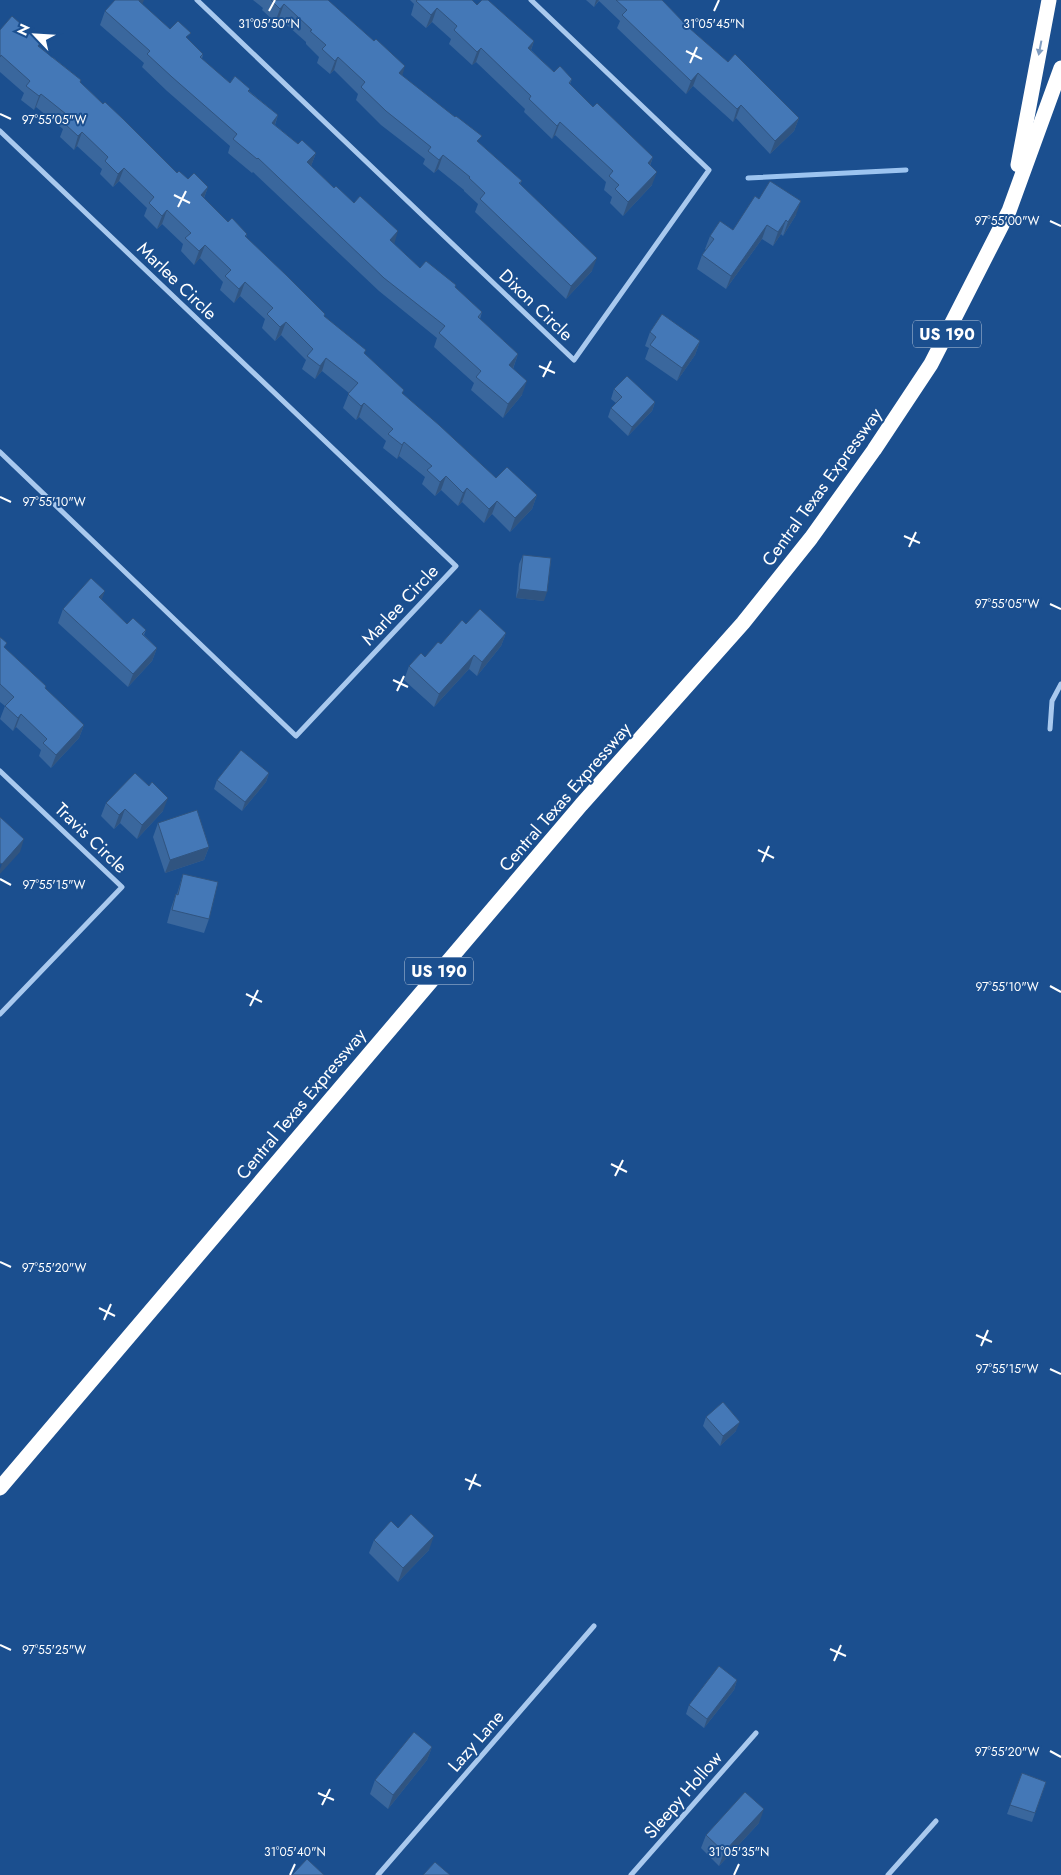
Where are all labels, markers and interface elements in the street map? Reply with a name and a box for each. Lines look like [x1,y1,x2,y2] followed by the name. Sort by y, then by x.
[10,10,60,60] north arrow
[238,15,300,33] text: 31°05'50"N
[683,15,745,33] text: 31°05'45"N
[12,20,35,39] text: N
[1036,40,1044,55] one-way arrow
[22,111,86,129] text: 97°55'05"W
[974,212,1040,230] text: 97°55'00"W
[131,236,223,326] street label: Marlee Circle
[493,263,579,347] street label: Dixon Circle
[913,320,981,348] road number: US 190
[756,402,888,572] street label: Central Texas Expressway
[22,493,86,511] text: 97°55'10"W
[356,559,444,651] street label: Marlee Circle
[975,595,1039,613] text: 97°55'05"W
[493,717,637,877] street label: Central Texas Expressway
[49,797,133,879] street label: Travis Circle
[23,876,86,894] text: 97°55'15"W
[405,958,473,984] road number: US 190
[975,978,1039,996] text: 97°55'10"W
[230,1023,372,1185] street label: Central Texas Expressway
[22,1259,86,1277] text: 97°55'20"W
[976,1360,1039,1378] text: 97°55'15"W
[22,1641,86,1659] text: 97°55'25"W
[442,1705,510,1777] street label: Lazy Lane
[975,1743,1039,1761] text: 97°55'20"W
[638,1745,729,1845] street label: Sleepy Hollow
[264,1843,326,1861] text: 31°05'40"N
[709,1843,769,1861] text: 31°05'35"N

